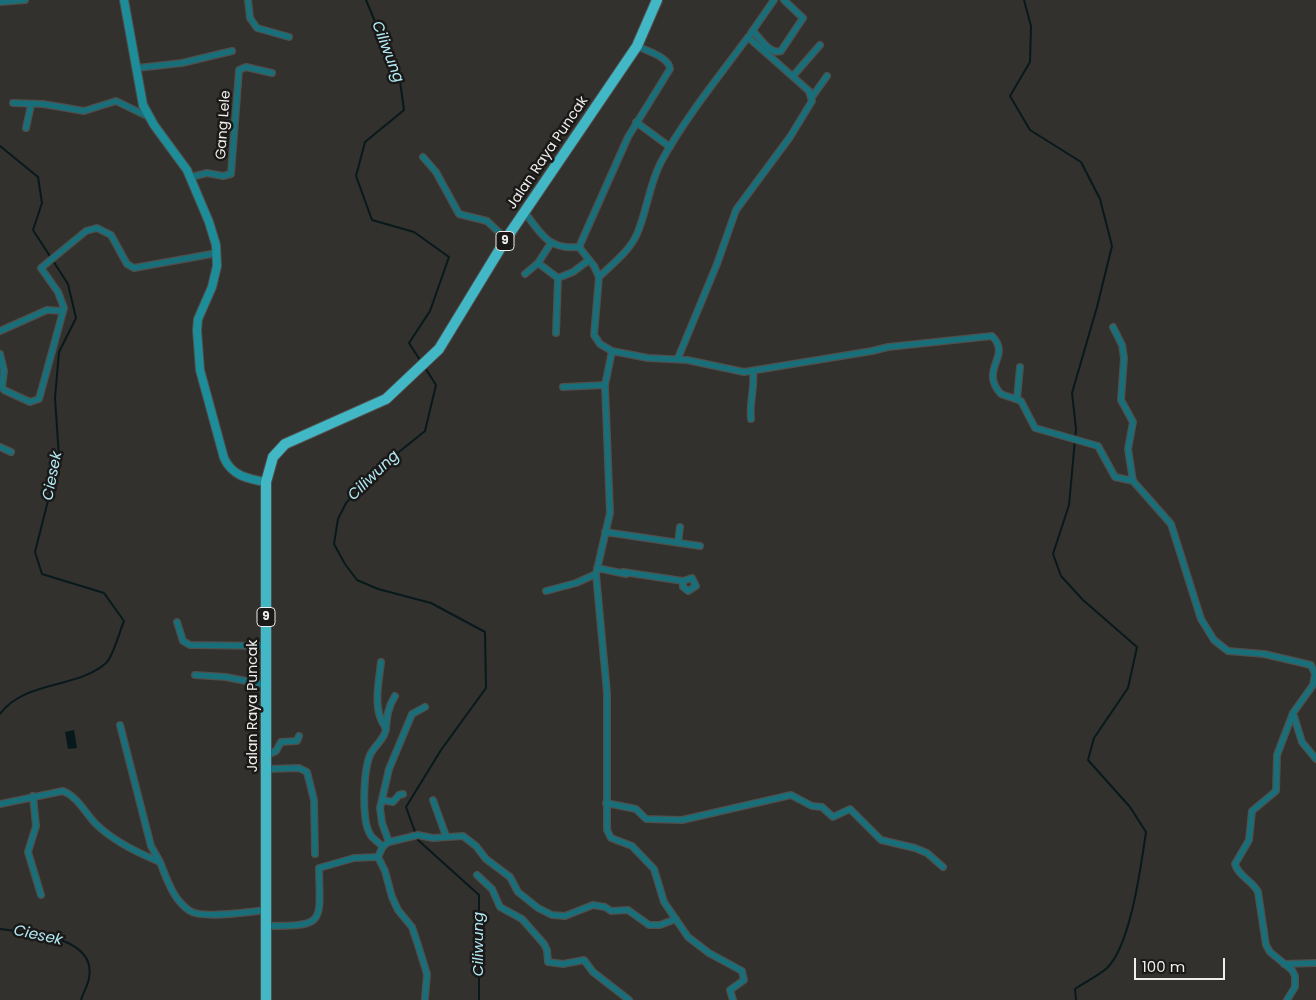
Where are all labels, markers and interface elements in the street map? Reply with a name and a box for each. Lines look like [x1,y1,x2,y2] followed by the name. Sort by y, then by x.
[367,19,407,85] water label: Ciliwung
[213,90,235,160] street label: Gang Lele
[504,93,592,213] street label: Jalan Raya Puncak
[496,232,514,250] road number: 9
[345,447,403,505] water label: Ciliwung
[39,450,67,502] water label: Ciesek
[257,608,275,626] road number: 9
[245,640,261,772] street label: Jalan Raya Puncak
[470,912,488,976] water label: Ciliwung
[12,922,64,950] water label: Ciesek
[1136,948,1227,980] scale bar
[1142,956,1185,977] text: 100 m

